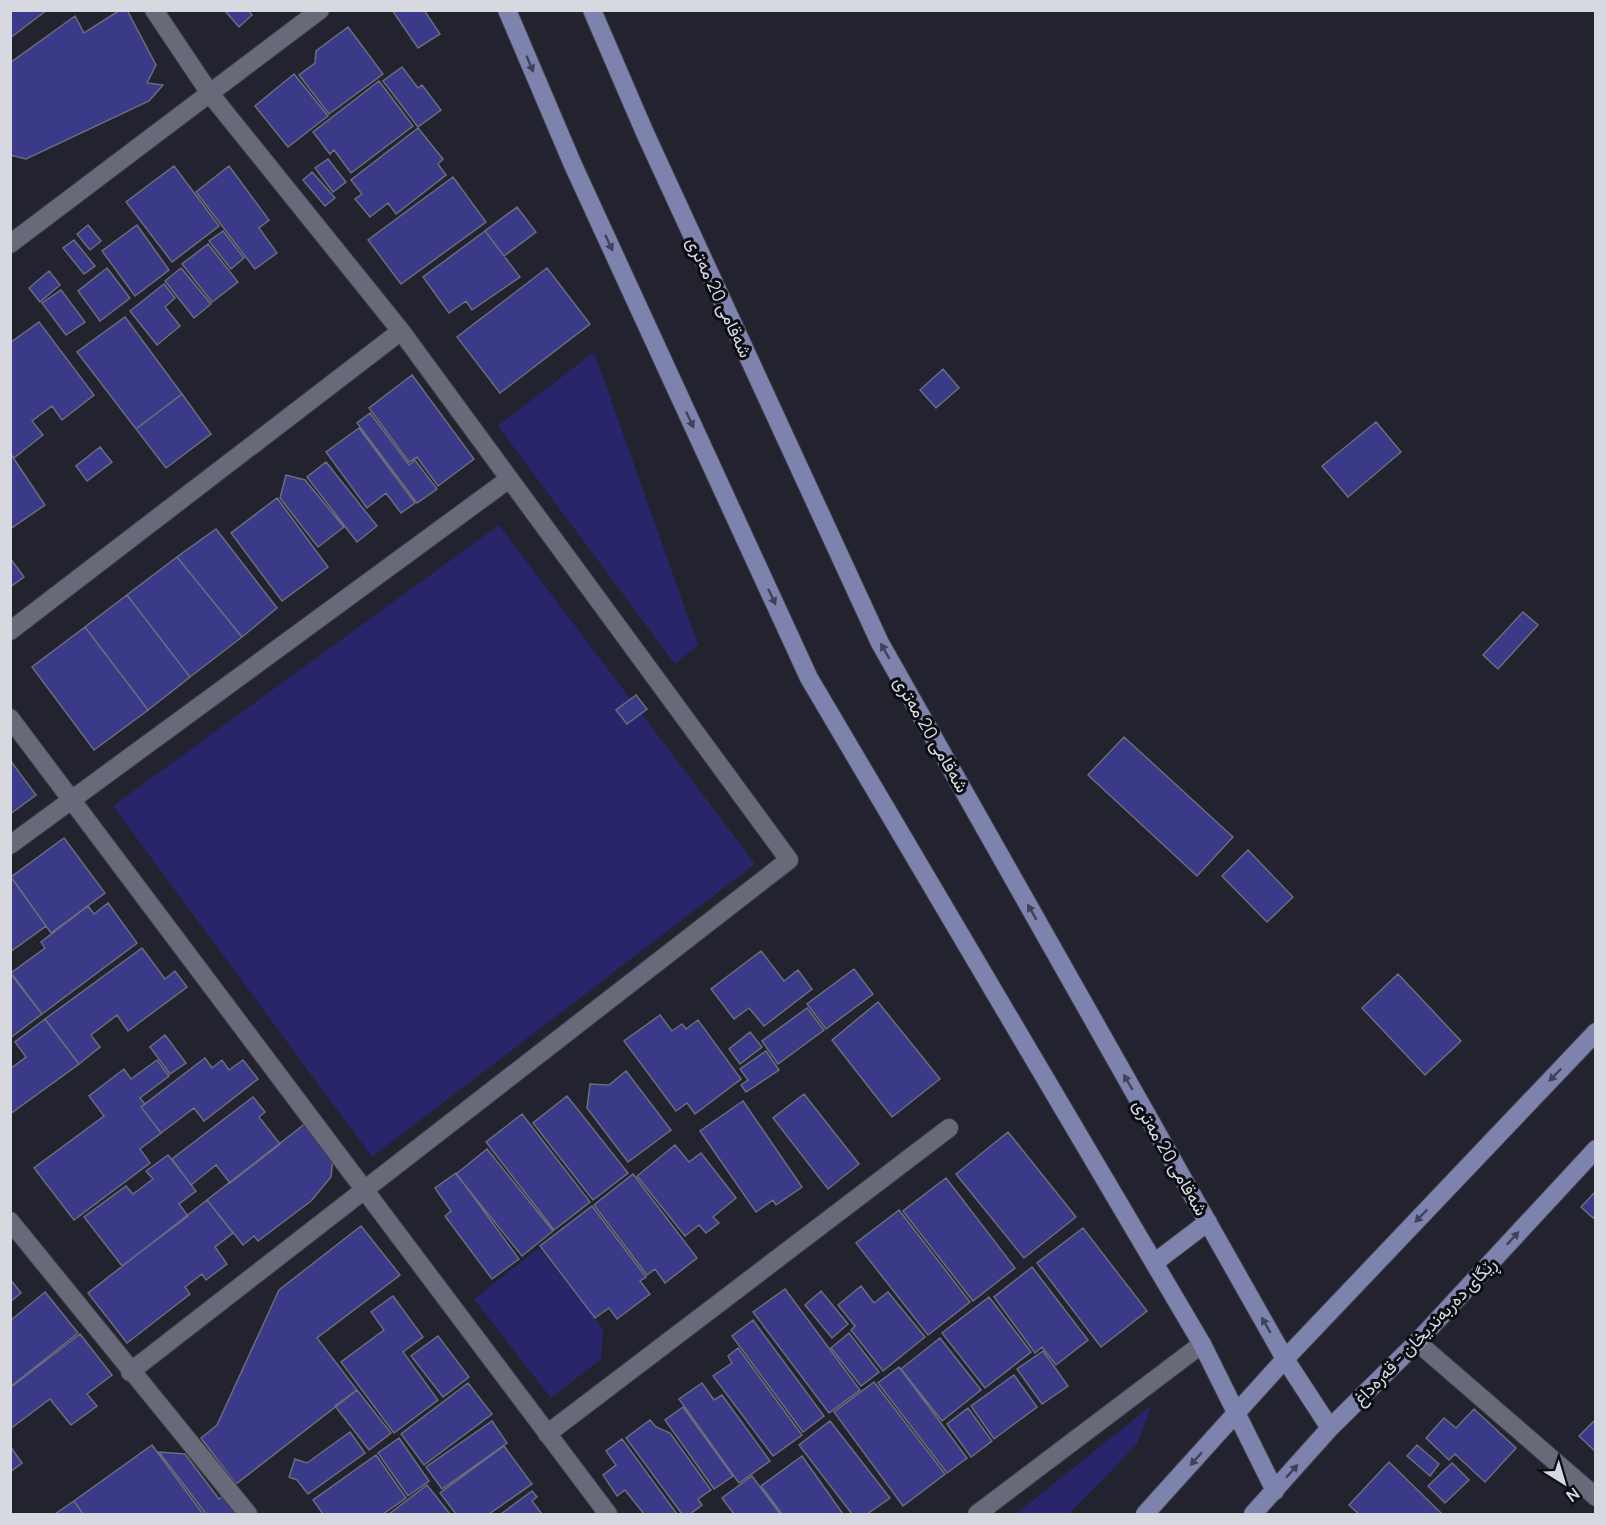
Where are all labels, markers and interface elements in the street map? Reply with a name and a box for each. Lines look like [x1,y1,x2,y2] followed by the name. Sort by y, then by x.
[525,56,535,74] one-way arrow
[682,233,758,361] street label: شەقامی 20 مەتری
[604,234,613,251] one-way arrow
[686,411,695,428] one-way arrow
[767,588,777,606] one-way arrow
[880,642,890,659] one-way arrow
[889,671,975,797] street label: شەقامی 20 مەتری
[1028,904,1038,921] one-way arrow
[1548,1067,1562,1082] one-way arrow
[1123,1074,1134,1090] one-way arrow
[1128,1094,1214,1220] street label: شەقامی 20 مەتری
[1415,1208,1428,1223] one-way arrow
[1506,1231,1519,1246] one-way arrow
[1347,1252,1503,1412] street label: ڕێگای دەربەندیخان - قەرەداغ
[1261,1316,1271,1333] one-way arrow
[1190,1451,1203,1466] one-way arrow
[1534,1453,1594,1513] north arrow
[1285,1464,1298,1479] one-way arrow
[1562,1483,1584,1507] text: N

